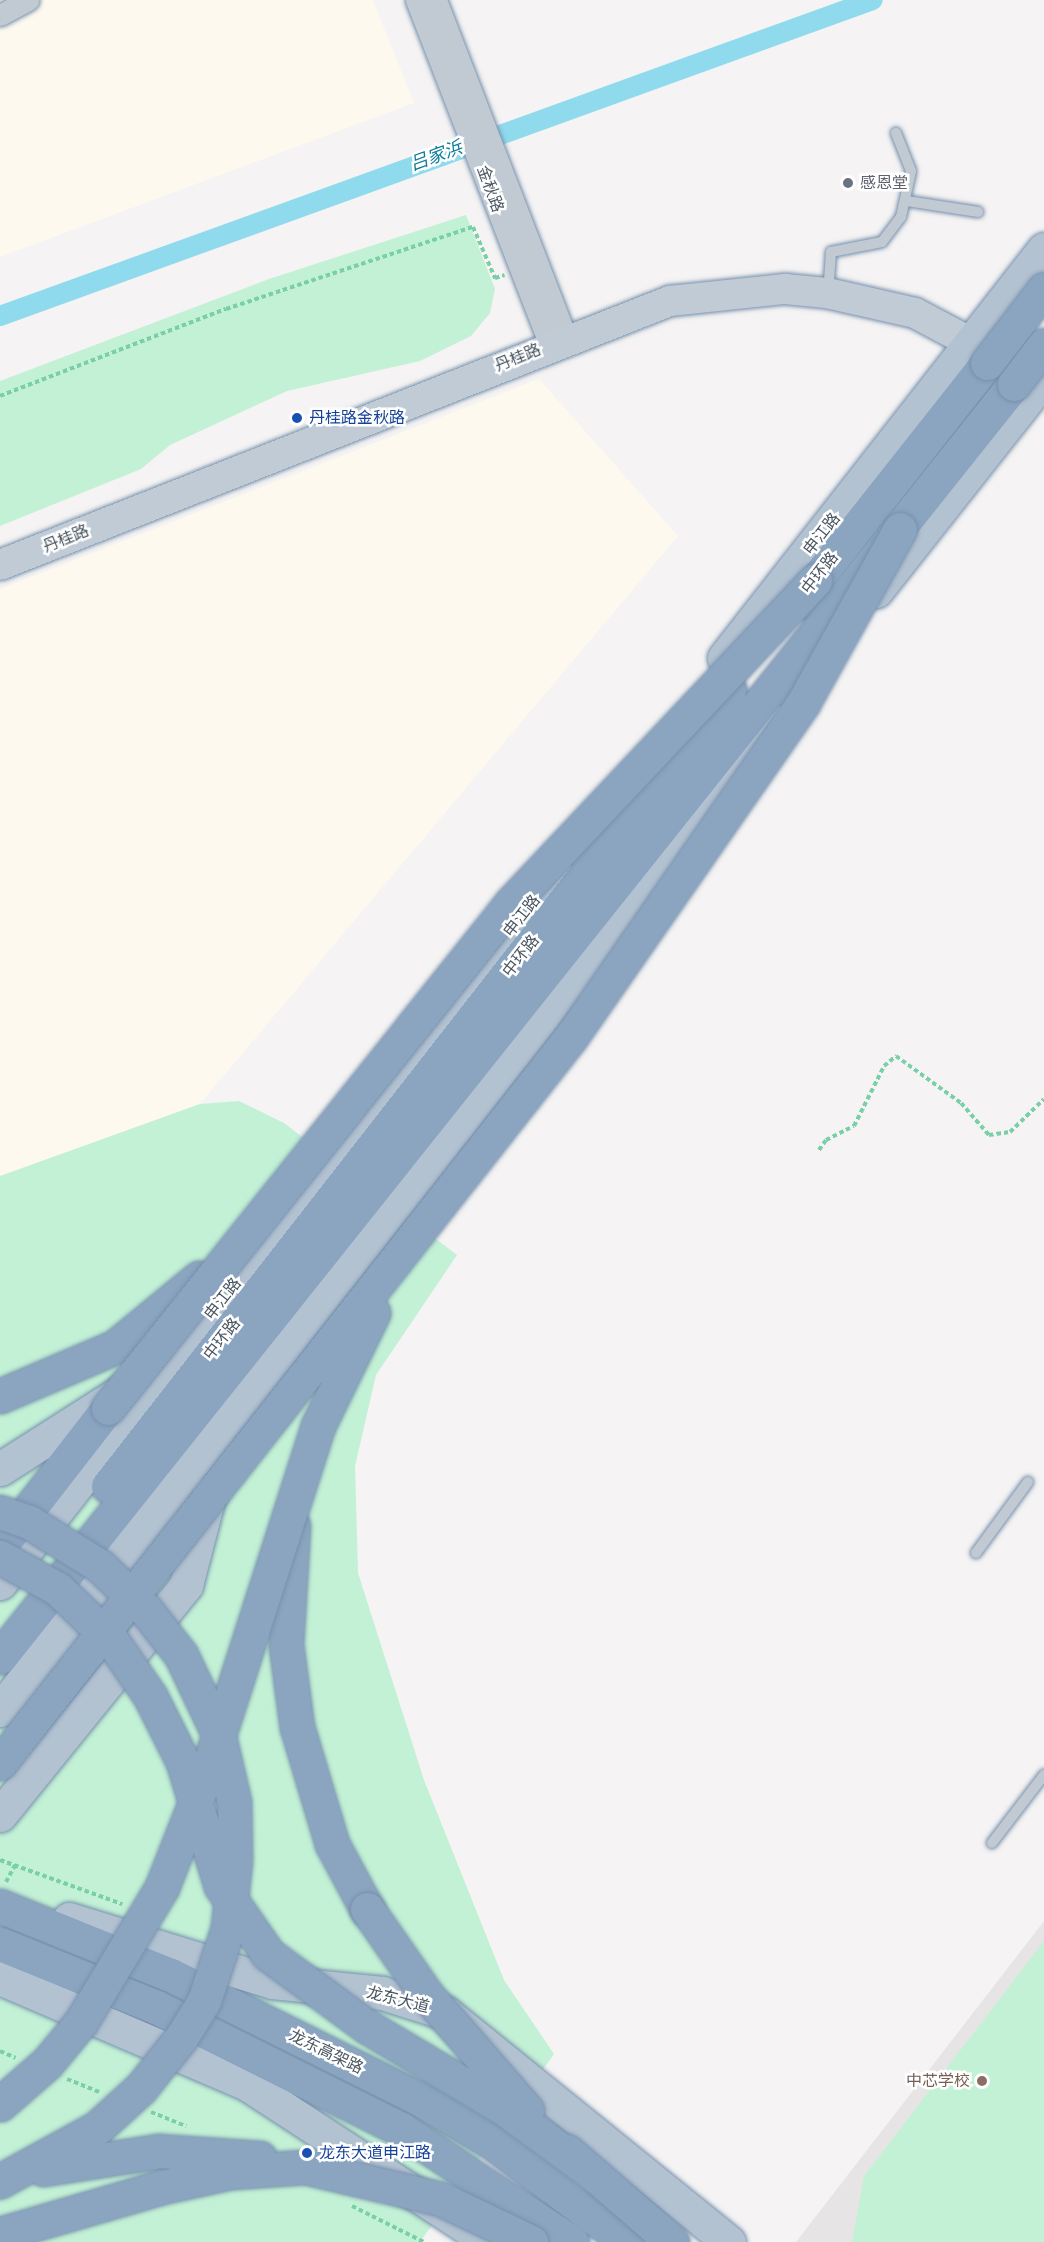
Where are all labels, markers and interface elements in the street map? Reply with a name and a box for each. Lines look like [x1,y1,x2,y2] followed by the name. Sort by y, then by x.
[407,137,465,175] water label: 吕家浜
[473,163,507,215] street label: 金秋路
[860,173,908,193] place label: 感恩堂
[841,176,855,190] marker: 感恩堂
[492,340,544,376] street label: 丹桂路
[309,408,405,428] place label: 丹桂路金秋路
[290,411,304,425] marker: 丹桂路金秋路
[800,509,844,559] street label: 申江路
[40,521,92,557] street label: 丹桂路
[798,548,842,598] street label: 中环路
[500,891,544,941] street label: 申江路
[499,931,543,981] street label: 中环路
[201,1274,245,1324] street label: 申江路
[200,1314,244,1364] street label: 中环路
[365,1983,431,2017] street label: 龙东大道
[286,2026,366,2078] street label: 龙东高架路
[906,2071,970,2091] place label: 中芯学校
[975,2074,989,2088] marker: 中芯学校
[319,2143,431,2163] place label: 龙东大道申江路
[300,2146,314,2160] marker: 龙东大道申江路

